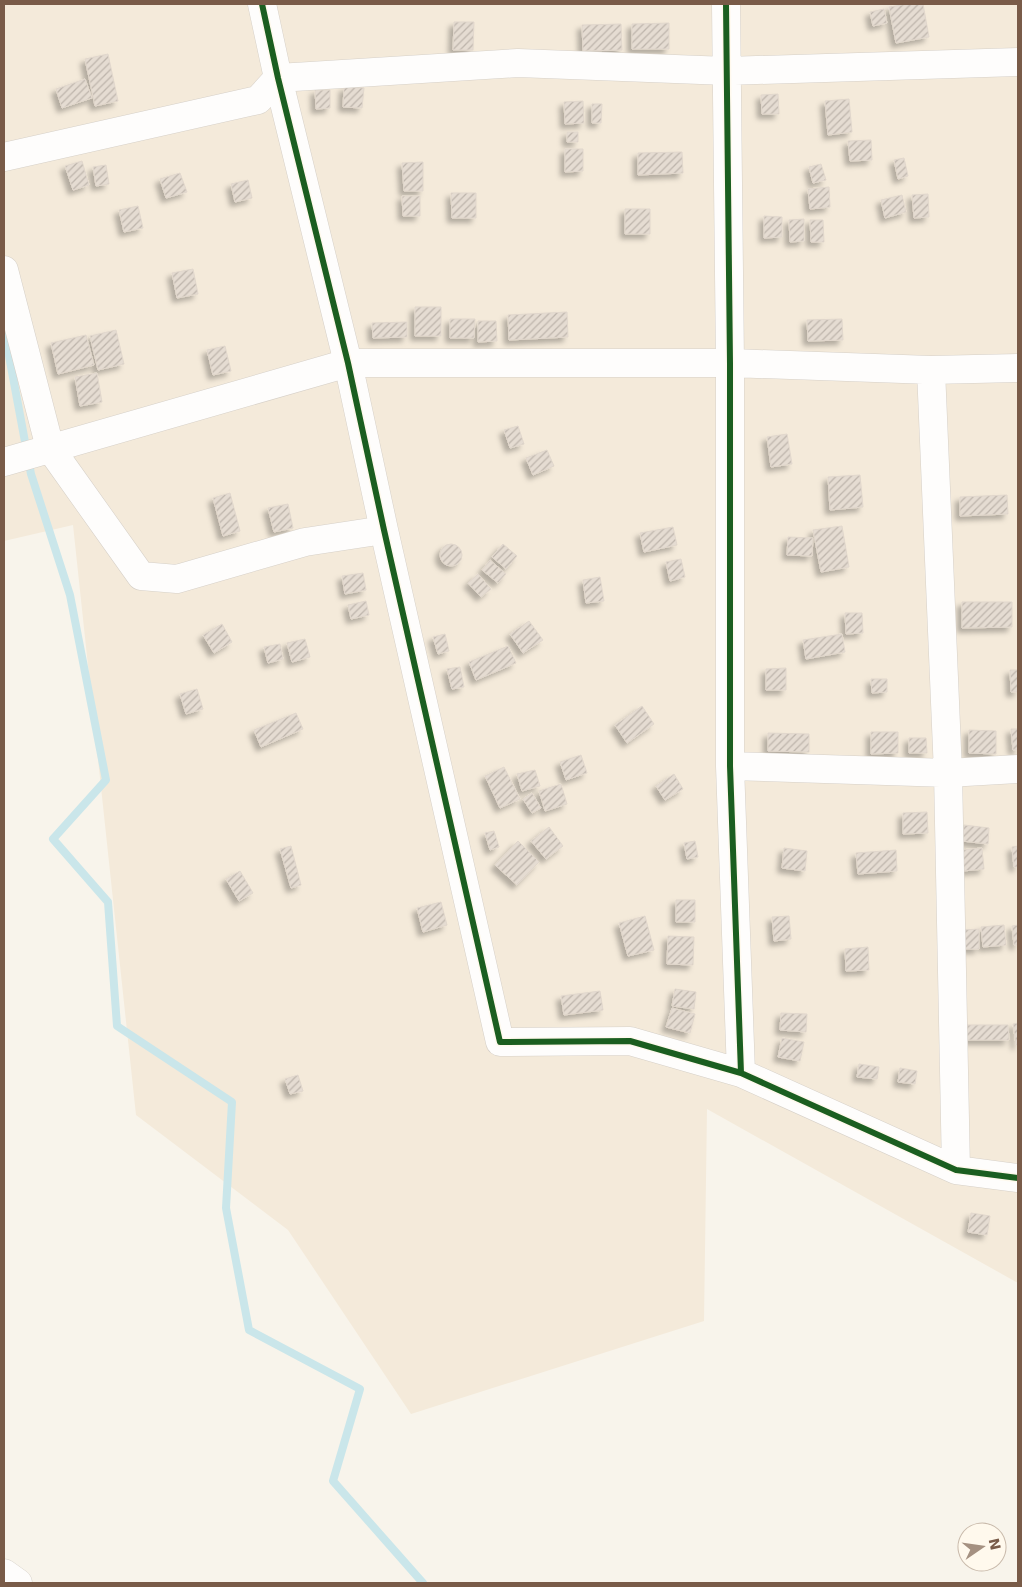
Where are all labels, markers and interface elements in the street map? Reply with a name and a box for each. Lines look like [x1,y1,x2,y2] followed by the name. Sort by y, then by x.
[957,1522,1007,1572] north arrow
[986,1537,1004,1552] text: N

